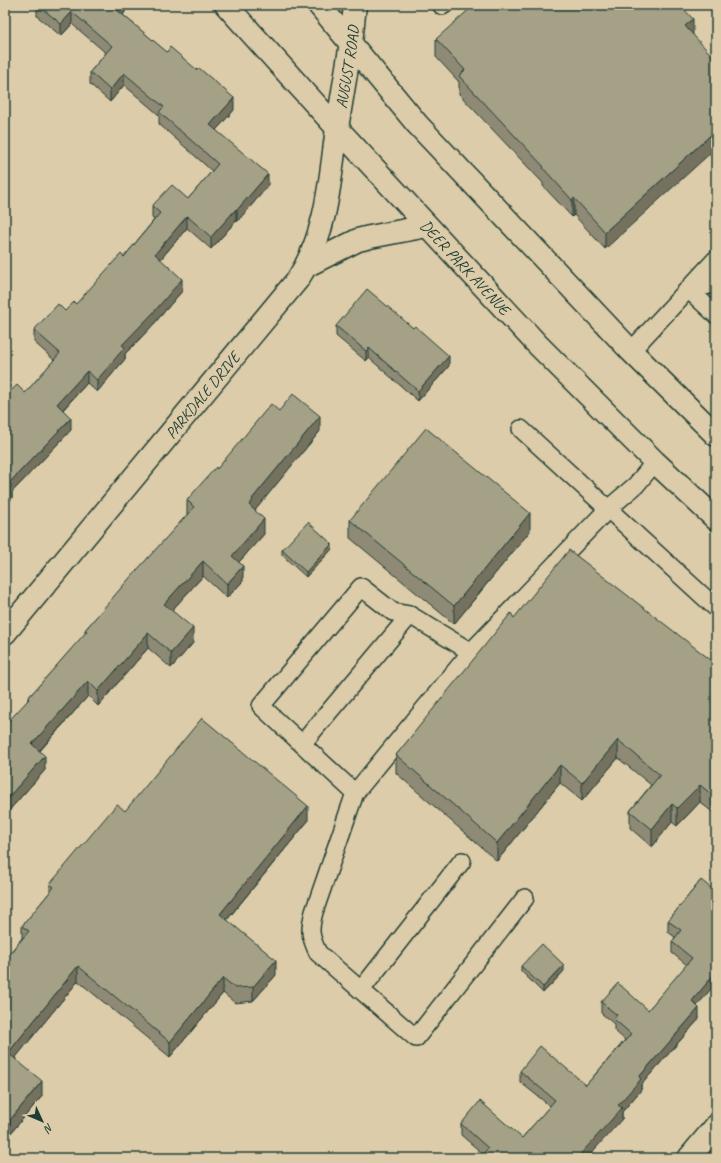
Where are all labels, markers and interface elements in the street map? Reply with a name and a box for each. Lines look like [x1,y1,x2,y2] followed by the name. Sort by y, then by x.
[331,23,364,110] street label: AUGUST ROAD
[416,216,516,321] street label: DEER PARK AVENUE
[161,347,246,443] street label: PARKDALE DRIVE
[22,1101,62,1141] north arrow
[40,1121,57,1137] text: N

